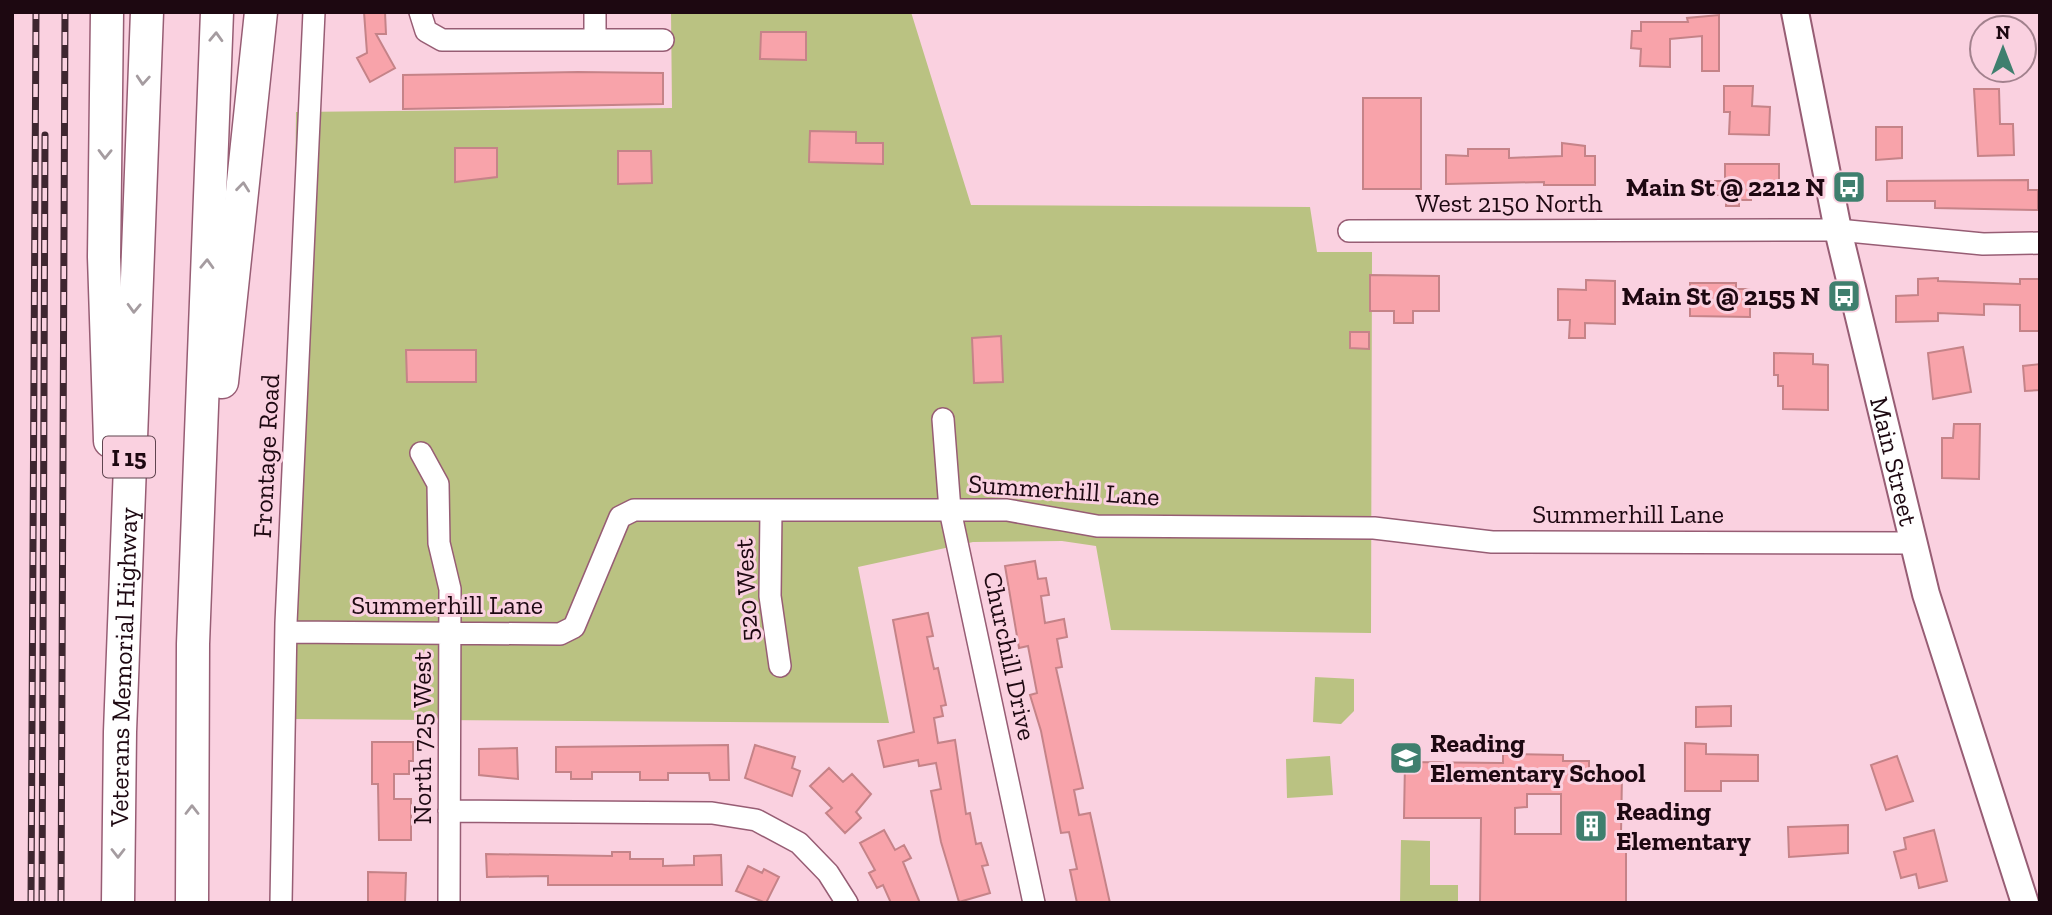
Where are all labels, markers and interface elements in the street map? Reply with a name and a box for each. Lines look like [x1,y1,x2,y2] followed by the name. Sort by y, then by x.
[1968,14,2038,84] north arrow
[1996,21,2010,44] text: N
[208,31,223,42] one-way arrow
[135,75,150,86] one-way arrow
[97,149,113,160] one-way arrow
[1830,168,1868,206] bus stop icon: Main St @ 2212 N
[1626,171,1825,203] place label: Main St @ 2212 N
[235,181,250,192] one-way arrow
[1416,187,1603,219] street label: West 2150 North
[200,259,215,270] one-way arrow
[1825,277,1863,315] bus stop icon: Main St @ 2155 N
[1622,280,1820,312] place label: Main St @ 2155 N
[126,303,142,313] one-way arrow
[246,373,286,539] street label: Frontage Road
[1863,393,1925,529] street label: Main Street
[103,436,155,478] road number: I 15
[967,467,1161,513] street label: Summerhill Lane
[1532,498,1724,530] street label: Summerhill Lane
[103,506,144,828] street label: Veterans Memorial Highway
[727,537,765,642] street label: 520 West
[977,569,1043,743] street label: Churchill Drive
[351,589,543,621] street label: Summerhill Lane
[406,651,438,825] street label: North 725 West
[1430,727,1646,789] place label: Reading Elementary School
[1387,739,1425,777] school or university icon: Reading Elementary School
[1616,795,1751,857] place label: Reading Elementary
[184,804,200,815] one-way arrow
[1572,807,1610,845] building icon: Reading Elementary
[110,849,126,859] one-way arrow

